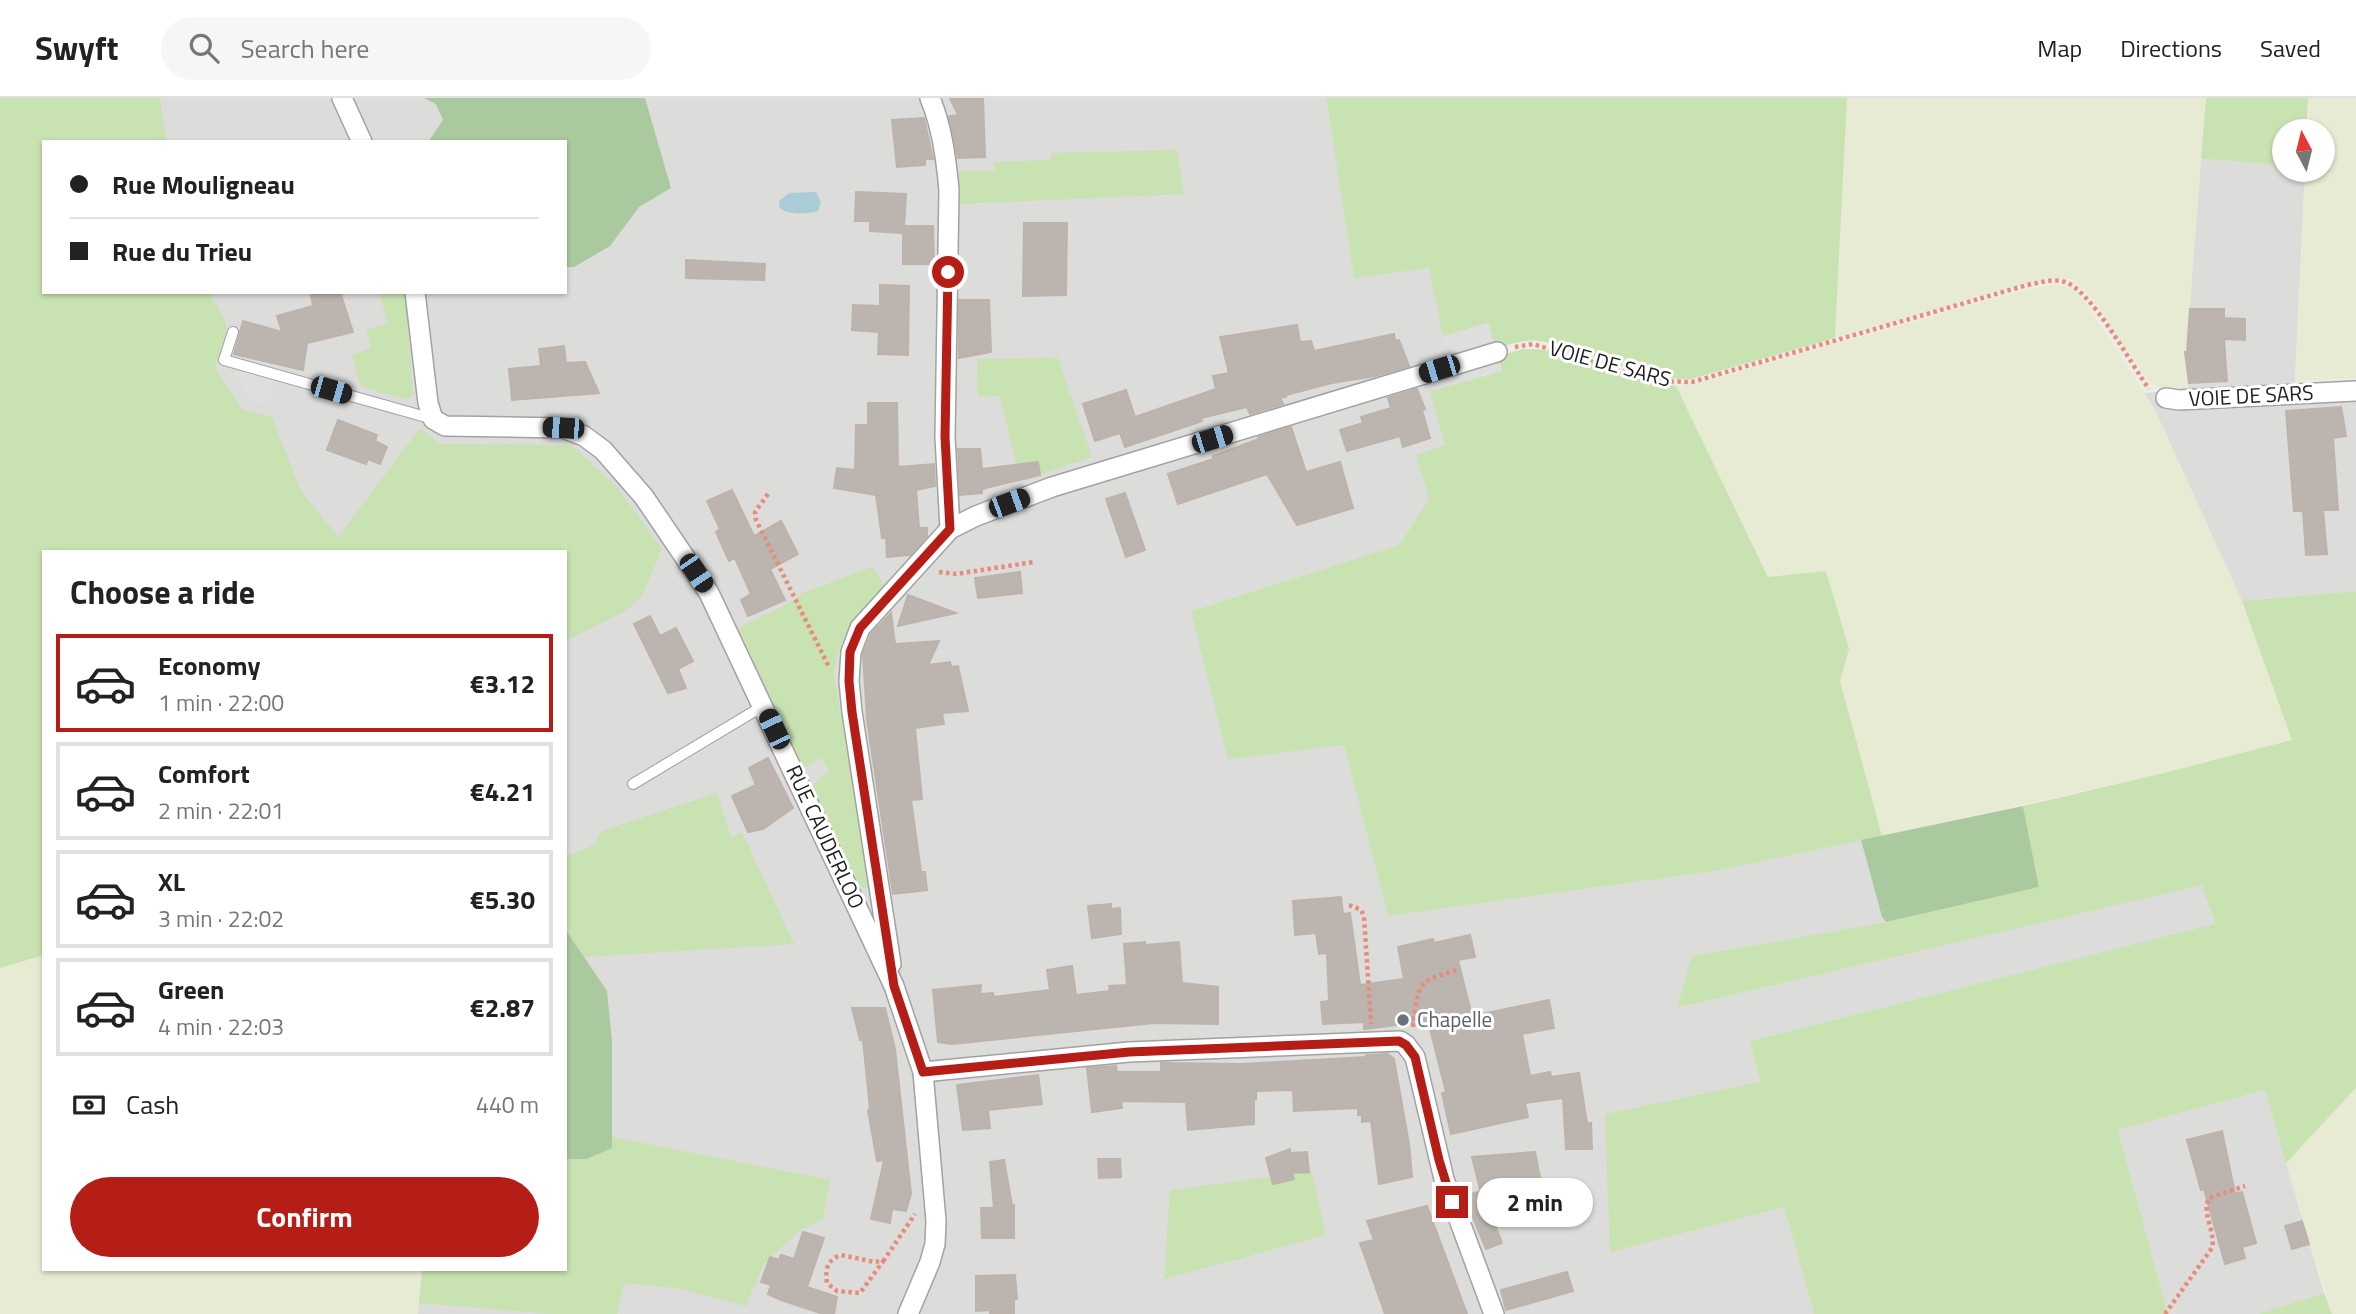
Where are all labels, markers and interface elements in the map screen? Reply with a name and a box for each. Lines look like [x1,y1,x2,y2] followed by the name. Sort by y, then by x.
[161,17,651,80] search box
[35,23,119,73] text: Swyft
[185,29,223,67] icon: search
[241,29,369,68] text: Search here
[2037,30,2082,66] text: Map
[2120,30,2222,66] text: Directions
[2260,30,2321,66] text: Saved
[2272,119,2334,182] north arrow
[2272,119,2335,182] map controls
[112,165,295,204] text: Rue Mouligneau
[112,232,252,271] text: Rue du Trieu
[932,256,964,288] route start
[1546,331,1675,395] street label: VOIE DE SARS
[1416,353,1463,385] car
[308,374,355,406] car
[2188,376,2314,414] street label: VOIE DE SARS
[542,416,585,440] car
[1189,423,1236,455] car
[986,486,1033,520] car
[676,550,717,596] car
[70,568,255,616] text: Choose a ride
[158,646,260,685] text: Economy
[74,652,137,715] icon: car
[470,664,535,703] text: €3.12
[158,685,284,720] text: 1 min · 22:00
[756,706,793,752] car
[158,754,250,793] text: Comfort
[779,759,873,914] street label: RUE CAUDERLOO
[74,760,137,823] icon: car
[470,772,535,811] text: €4.21
[158,793,284,828] text: 2 min · 22:01
[158,862,185,901] text: XL
[74,868,137,931] icon: car
[470,880,535,919] text: €5.30
[158,901,284,936] text: 3 min · 22:02
[158,970,224,1009] text: Green
[74,976,137,1039] icon: car
[470,988,535,1027] text: €2.87
[1417,1003,1492,1035] place label: Chapelle
[158,1009,284,1044] text: 4 min · 22:03
[1395,1012,1411,1028] marker: Chapelle
[126,1085,179,1124] text: Cash
[70,1086,108,1124] icon: cash
[476,1087,539,1122] text: 440 m
[70,1177,539,1257] button: Confirm
[1476,1178,1592,1226] callout: 2 min
[1507,1185,1563,1220] text: 2 min
[1436,1186,1468,1218] route end

